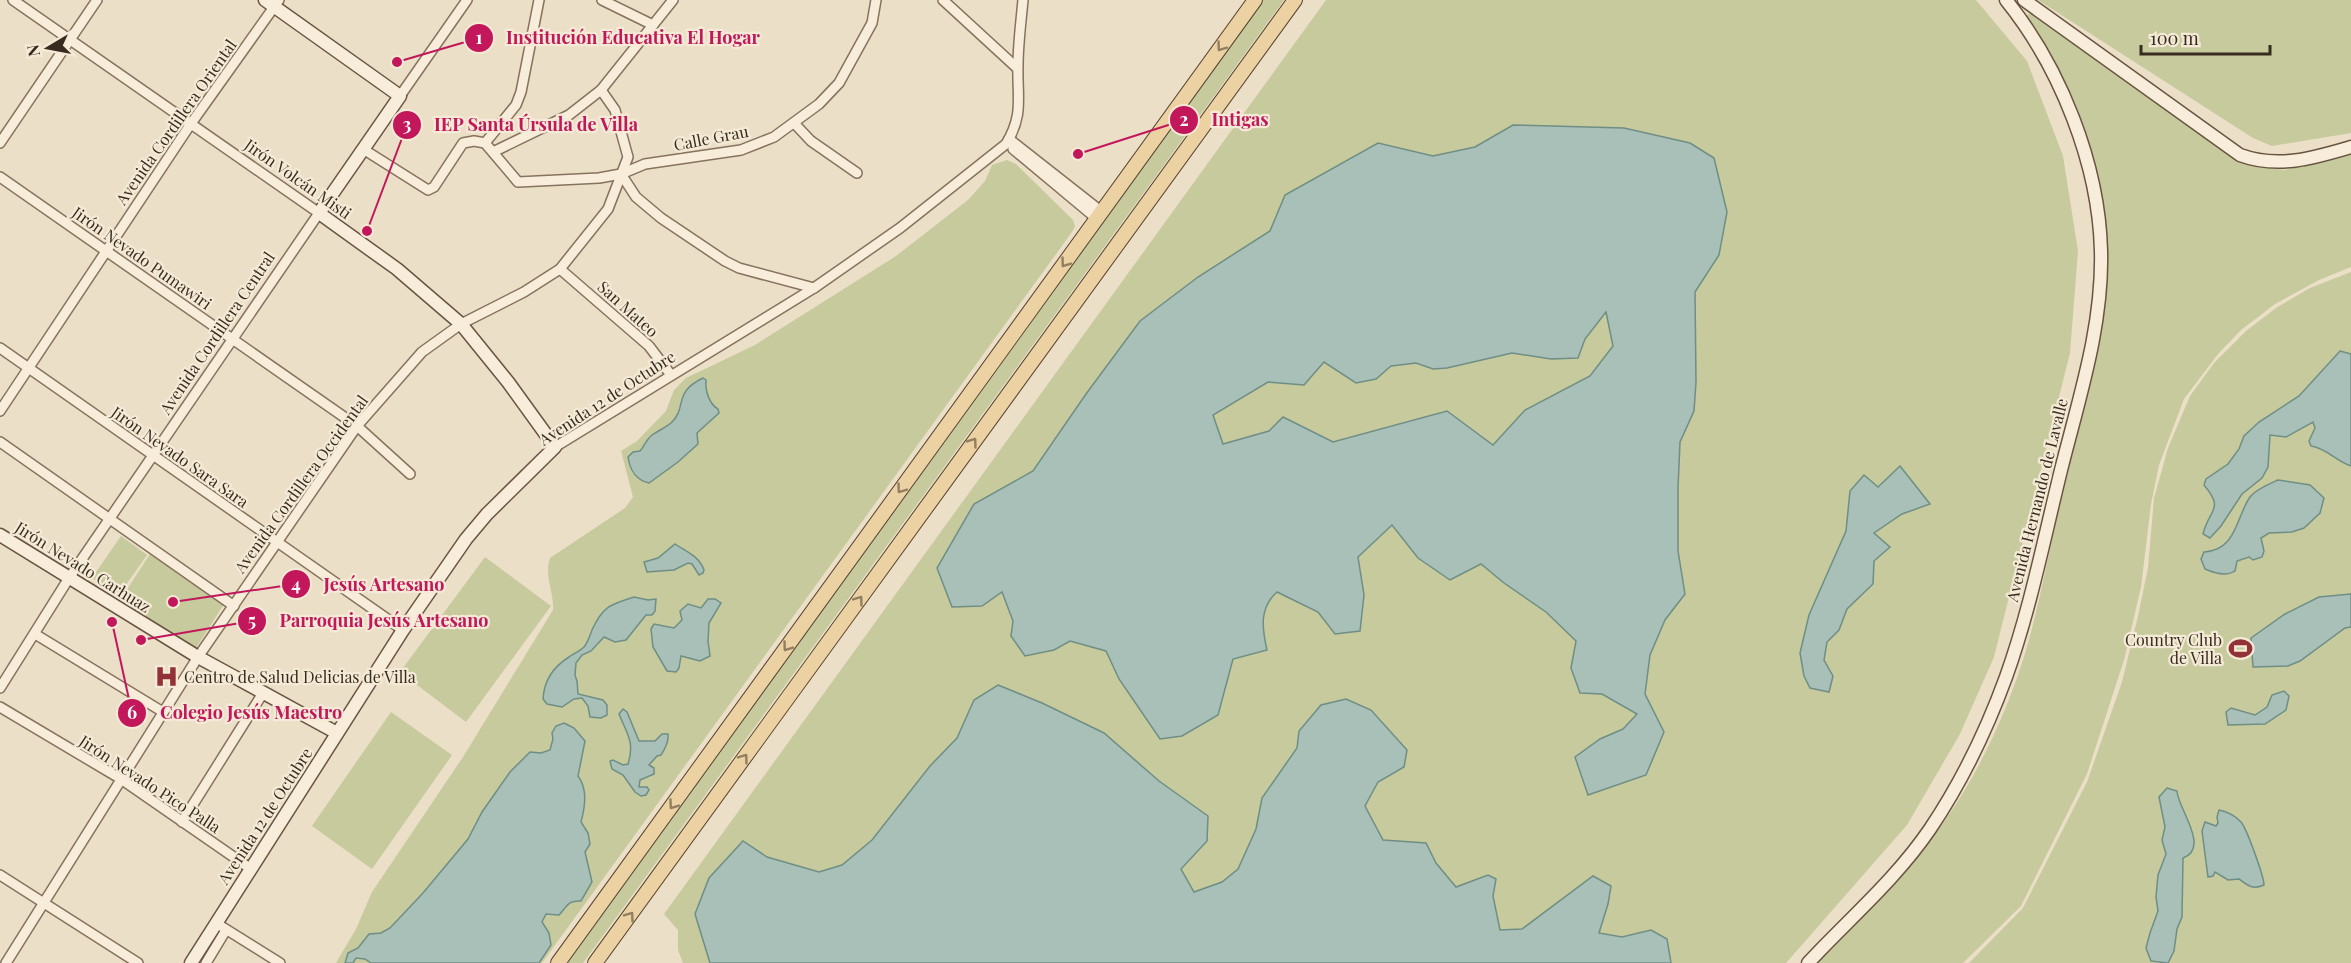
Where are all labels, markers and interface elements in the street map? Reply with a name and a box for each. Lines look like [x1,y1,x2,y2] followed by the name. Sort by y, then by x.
[18,18,78,78] north arrow
[2141,18,2270,56] scale bar
[464,20,772,56] callout: Institución Educativa El Hogar
[476,25,483,49] text: 1
[506,25,761,49] text: Institución Educativa El Hogar
[2150,26,2199,50] text: 100 m
[110,35,241,209] street label: Avenida Cordillera Oriental
[1217,41,1228,52] one-way arrow
[21,43,44,58] text: N
[1169,102,1281,138] callout: Intigas
[392,107,651,143] callout: IEP Santa Úrsula de Villa
[1179,107,1189,131] text: 2
[1211,107,1269,131] text: Intigas
[403,112,412,136] text: 3
[434,112,639,136] text: IEP Santa Úrsula de Villa
[672,120,750,155] street label: Calle Grau
[240,133,356,223] street label: Jirón Volcán Misti
[68,201,216,314] street label: Jirón Nevado Pumawiri
[154,247,279,419] street label: Avenida Cordillera Central
[1061,257,1072,268] one-way arrow
[594,276,663,342] street label: San Mateo
[534,346,679,450] street label: Avenida 12 de Octubre
[228,390,373,578] street label: Avenida Cordillera Occidental
[2001,396,2072,605] street label: Avenida Hernando de Lavalle
[107,401,253,512] street label: Jirón Nevado Sara Sara
[966,438,977,449] one-way arrow
[898,482,909,493] one-way arrow
[11,516,155,617] street label: Jirón Nevado Carhuaz
[281,566,457,602] callout: Jesús Artesano
[291,572,301,596] text: 4
[323,572,444,596] text: Jesús Artesano
[852,596,863,607] one-way arrow
[237,603,501,639] callout: Parroquia Jesús Artesano
[248,608,256,632] text: 5
[280,608,488,632] text: Parroquia Jesús Artesano
[2125,629,2222,668] place label: Country Club de Villa
[2227,636,2253,662] sports icon: Country Club de Villa
[783,640,794,651] one-way arrow
[153,664,179,690] hospital icon: Centro de Salud Delicias de Villa
[184,666,416,687] place label: Centro de Salud Delicias de Villa
[117,695,354,731] callout: Colegio Jesús Maestro
[127,700,137,724] text: 6
[160,700,342,724] text: Colegio Jesús Maestro
[75,729,225,837] street label: Jirón Nevado Pico Palla
[212,744,317,889] street label: Avenida 12 de Octubre
[737,753,748,764] one-way arrow
[669,798,680,809] one-way arrow
[622,911,633,922] one-way arrow

